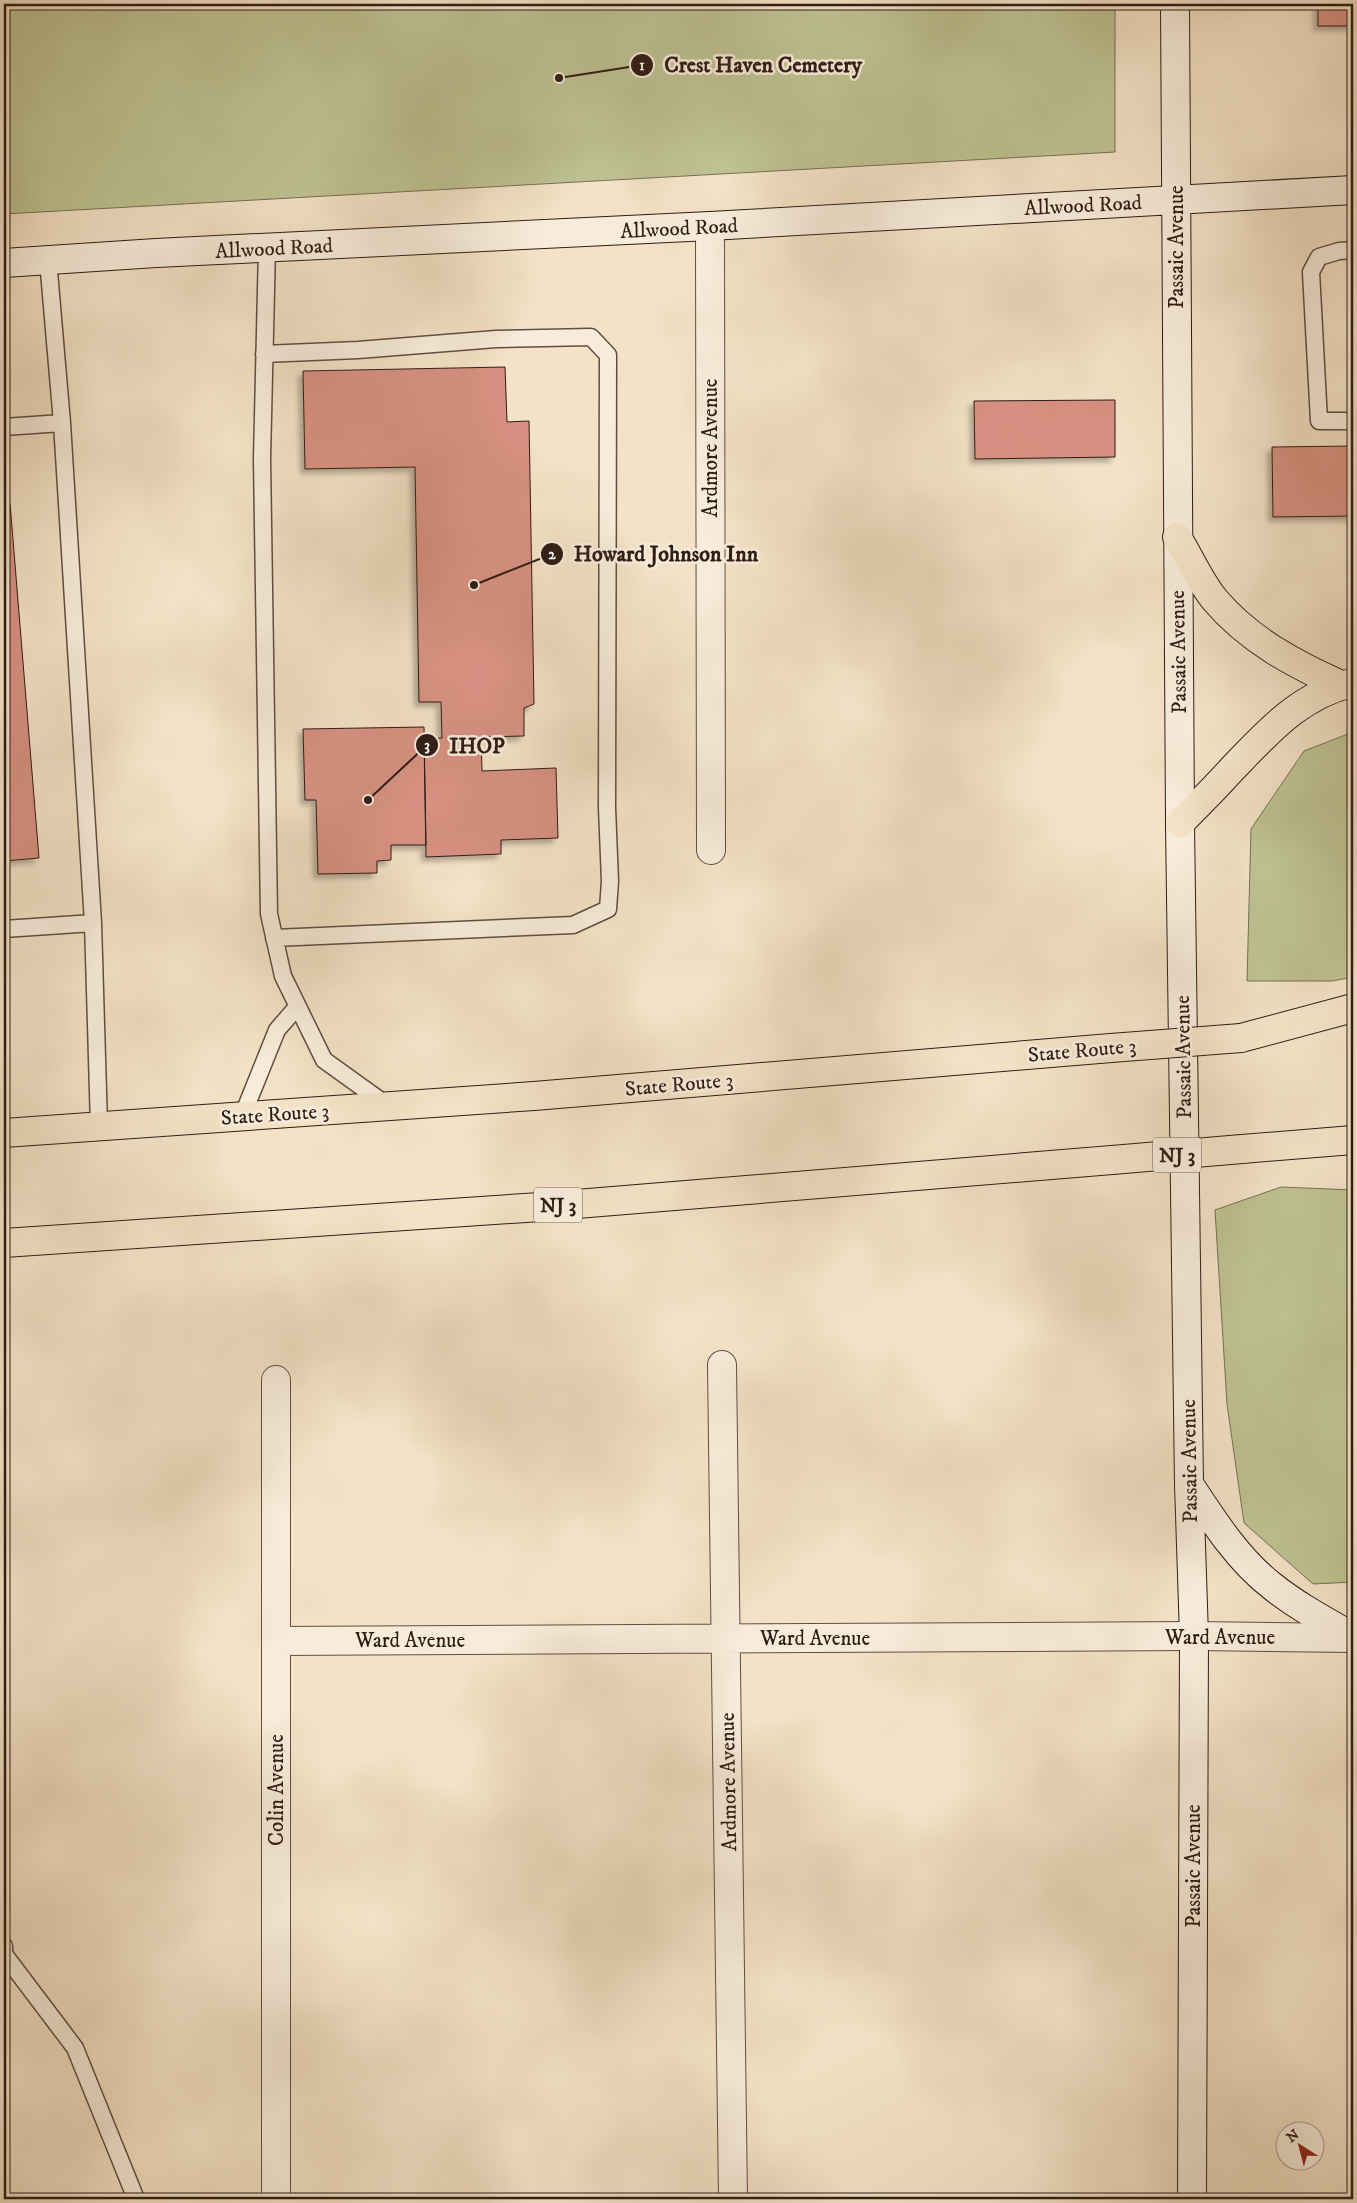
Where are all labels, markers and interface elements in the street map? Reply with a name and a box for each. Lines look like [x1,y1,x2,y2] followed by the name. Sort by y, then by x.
[629,46,872,83] callout: Crest Haven Cemetery
[664,52,862,79] text: Crest Haven Cemetery
[639,56,645,75] text: 1
[1164,185,1190,309] street label: Passaic Avenue
[1023,190,1143,222] street label: Allwood Road
[619,213,739,245] street label: Allwood Road
[214,233,334,265] street label: Allwood Road
[698,378,724,518] street label: Ardmore Avenue
[539,535,768,572] callout: Howard Johnson Inn
[574,541,759,568] text: Howard Johnson Inn
[548,545,556,564] text: 2
[1165,590,1193,714] street label: Passaic Avenue
[414,727,515,764] callout: IHOP
[449,733,505,760] text: IHOP
[424,736,430,755] text: 3
[1170,995,1198,1119] street label: Passaic Avenue
[1027,1033,1137,1069] street label: State Route 3
[624,1067,734,1103] street label: State Route 3
[220,1098,330,1132] street label: State Route 3
[1153,1138,1201,1172] road number: NJ 3
[534,1188,582,1222] road number: NJ 3
[1176,1399,1204,1523] street label: Passaic Avenue
[1164,1625,1275,1651] street label: Ward Avenue
[759,1626,870,1652] street label: Ward Avenue
[354,1628,465,1654] street label: Ward Avenue
[715,1712,743,1852] street label: Ardmore Avenue
[264,1734,290,1846] street label: Colin Avenue
[1181,1804,1207,1928] street label: Passaic Avenue
[1274,2120,1324,2170] north arrow
[1283,2125,1303,2147] text: N

